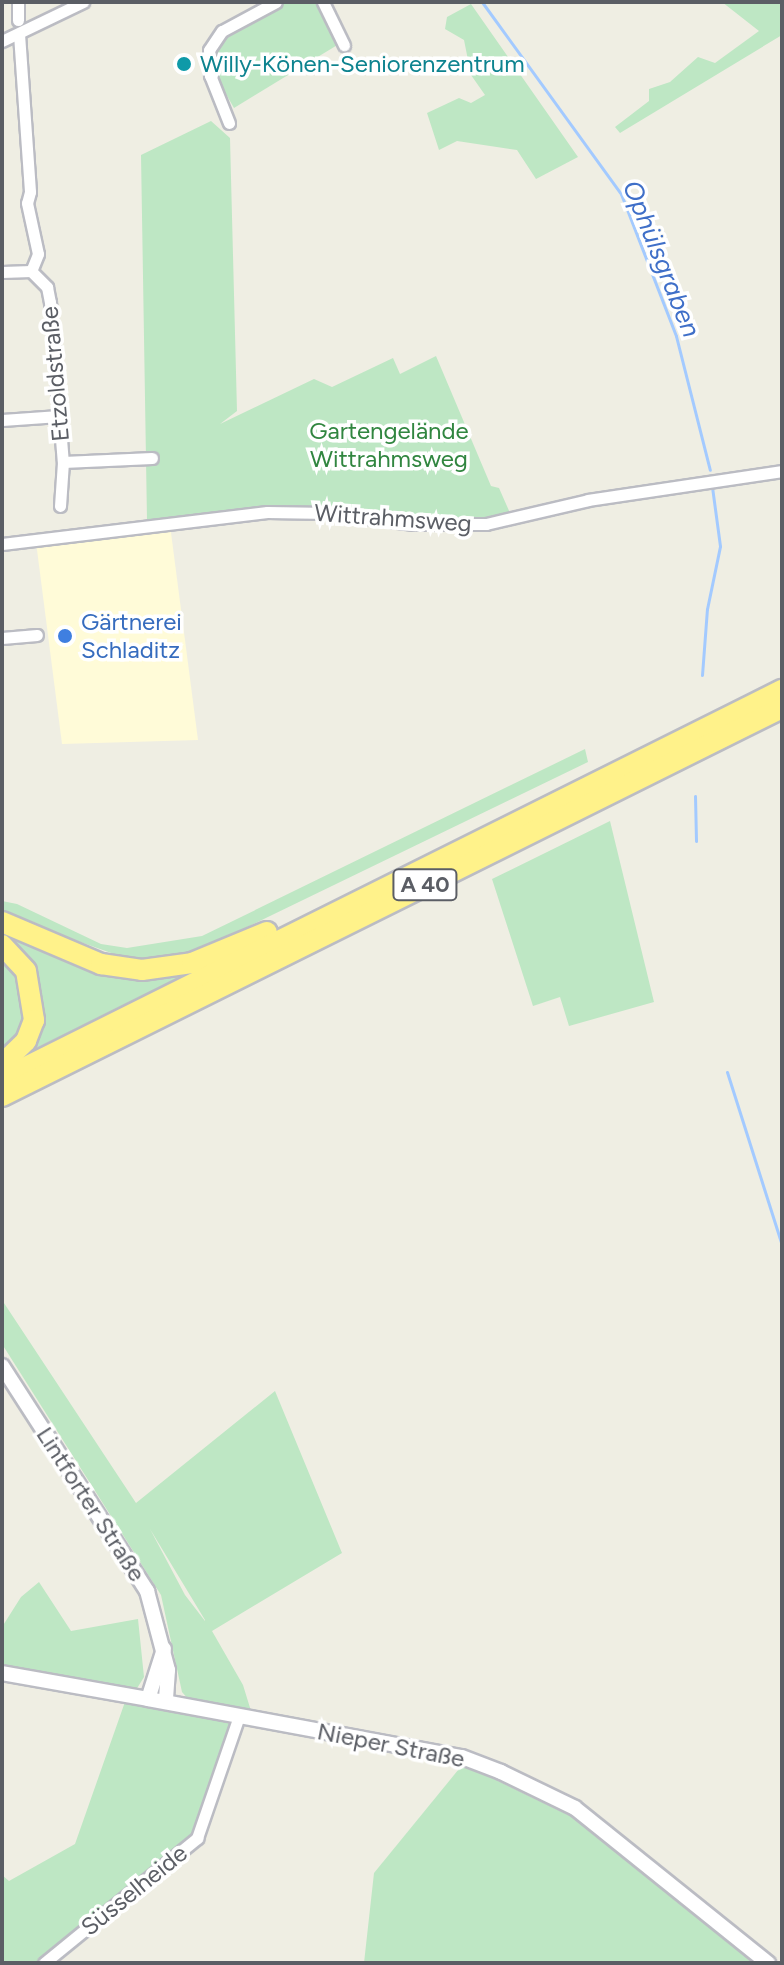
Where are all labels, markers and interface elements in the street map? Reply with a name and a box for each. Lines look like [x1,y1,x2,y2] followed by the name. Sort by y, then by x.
[200,50,525,78] place label: Willy-Könen-Seniorenzentrum
[175,55,193,73] marker: Willy-Könen-Seniorenzentrum
[615,176,707,342] water label: Ophülsgraben
[35,305,75,443] street label: Etzoldstraße
[309,417,469,473] park label: Gartengelände Wittrahmsweg
[313,498,473,538] street label: Wittrahmsweg
[81,608,182,664] place label: Gärtnerei Schladitz
[56,627,74,645] marker: Gärtnerei Schladitz
[391,867,459,903] road number: A 40
[30,1421,152,1587] street label: Lintforter Straße
[315,1717,467,1773] street label: Nieper Straße
[75,1838,193,1942] street label: Süsselheide

